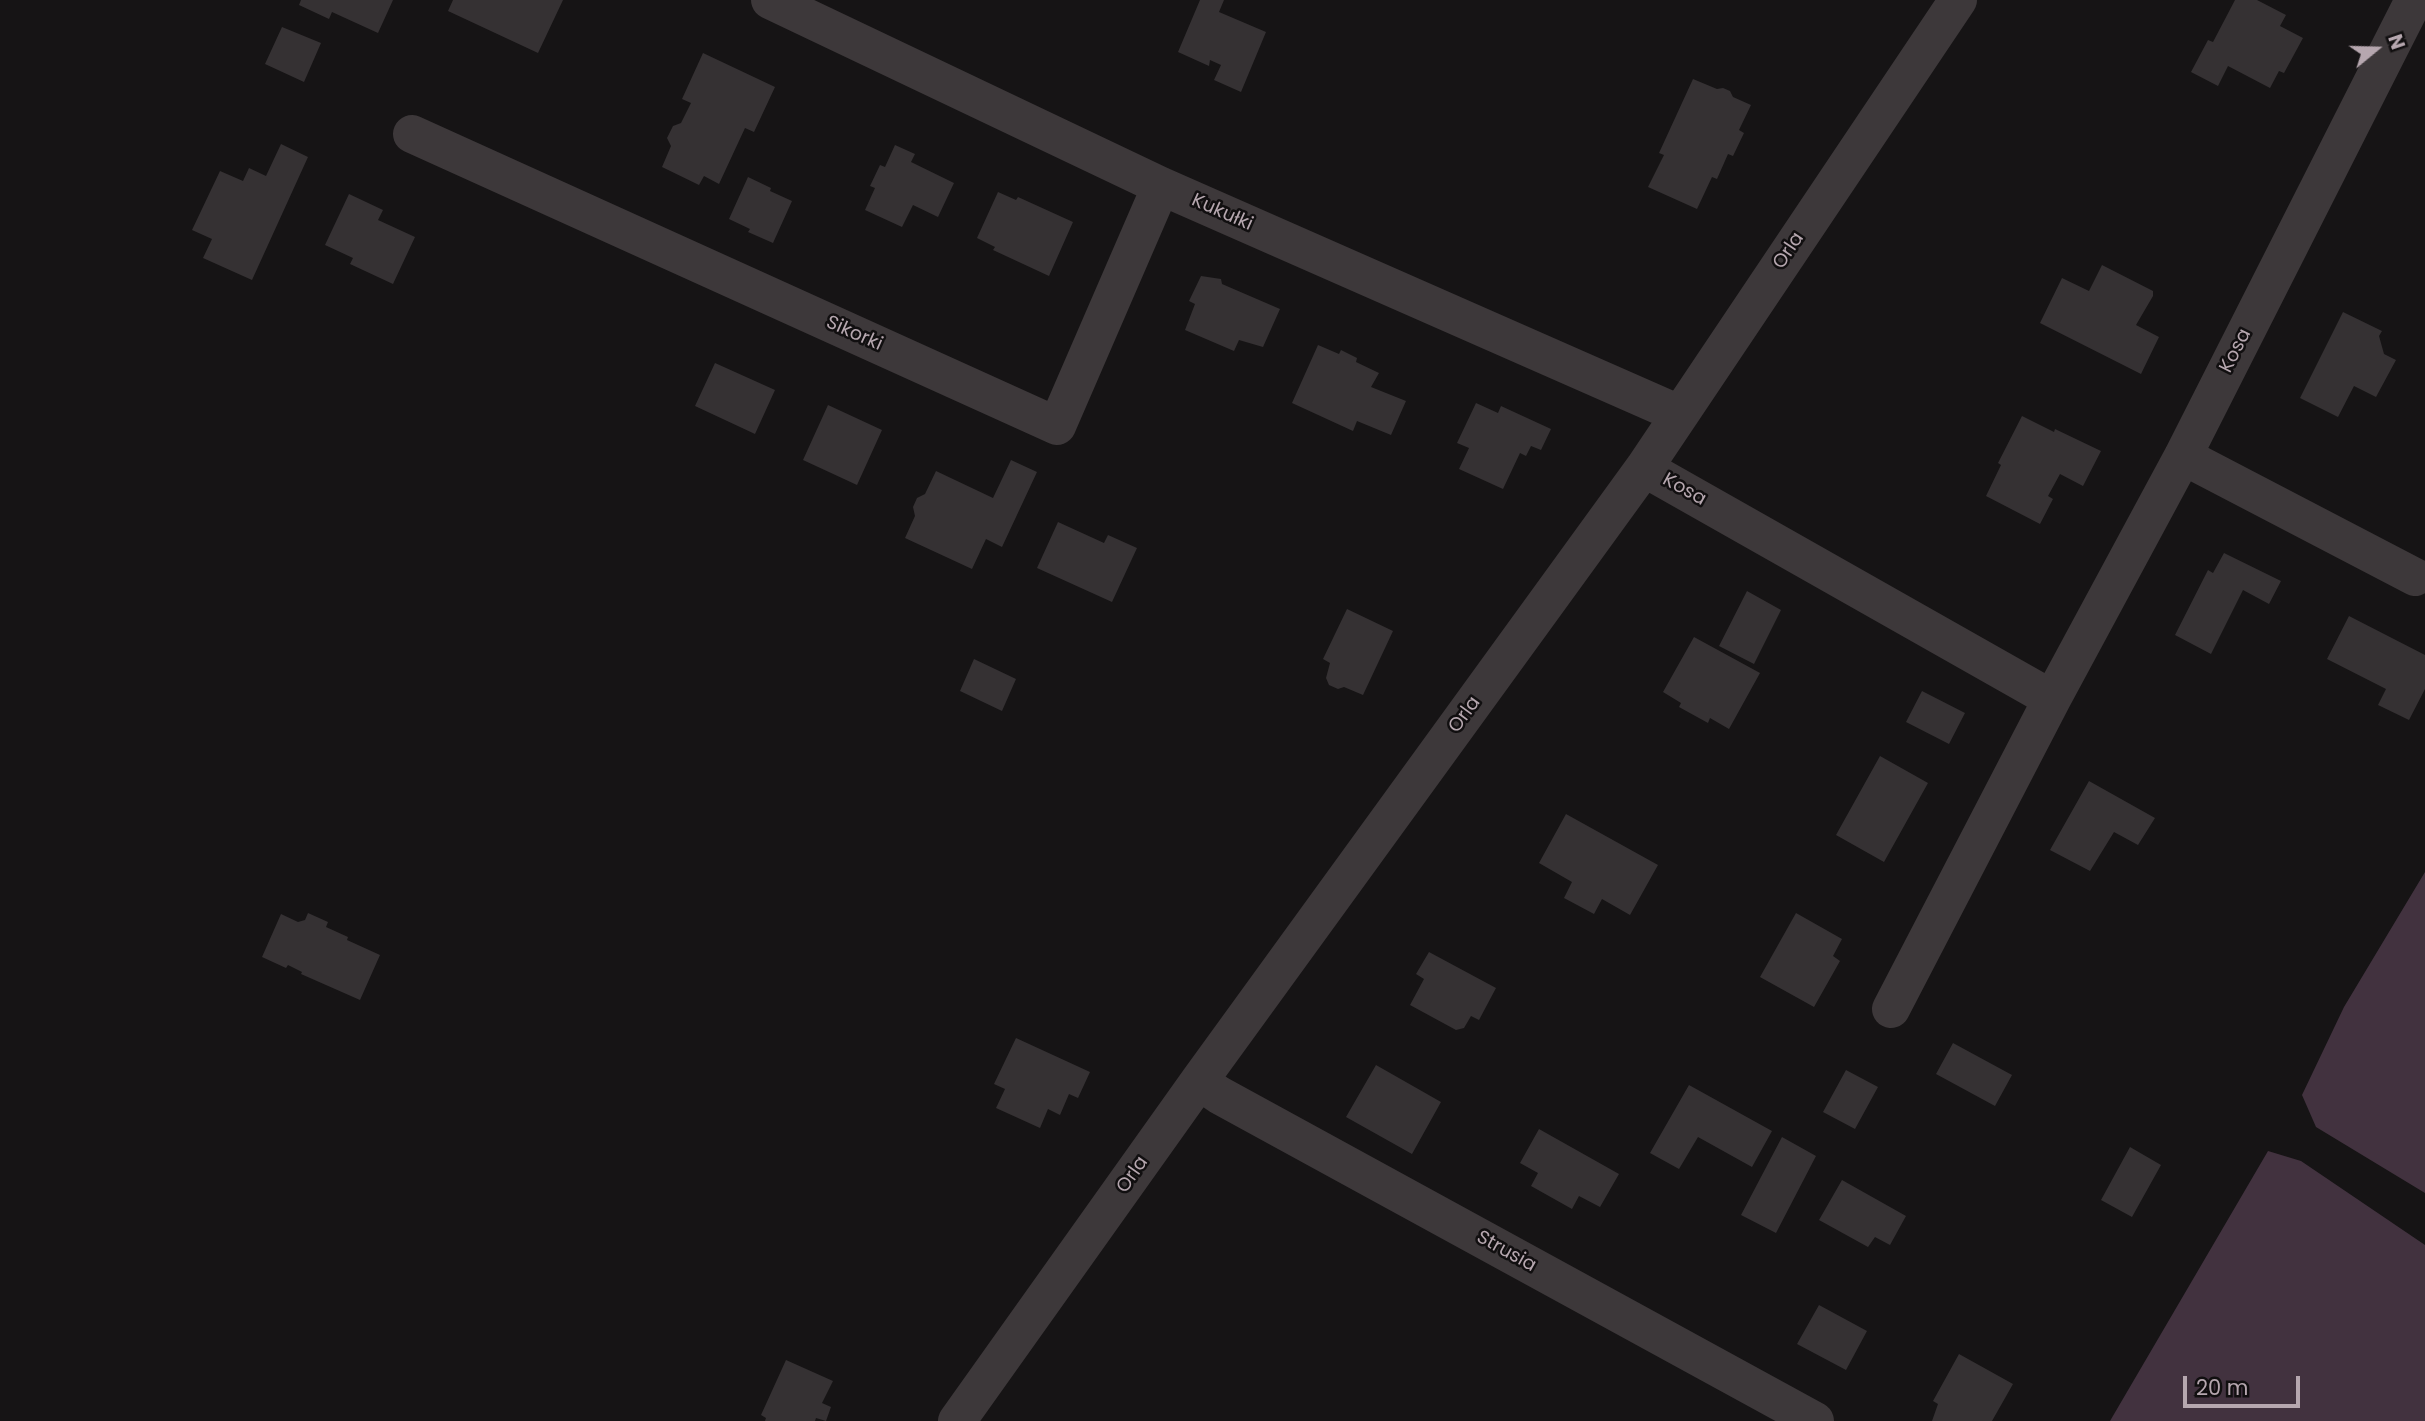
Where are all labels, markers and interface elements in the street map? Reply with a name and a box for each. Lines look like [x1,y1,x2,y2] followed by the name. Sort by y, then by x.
[2341,14,2411,84] north arrow
[2381,31,2411,53] text: N
[1188,189,1256,237] street label: Kukułki
[1768,228,1810,274] street label: Orla
[822,312,886,356] street label: Sikorki
[2215,325,2257,377] street label: Kosa
[1658,469,1710,511] street label: Kosa
[1444,692,1486,738] street label: Orla
[1112,1152,1154,1198] street label: Orla
[1472,1226,1540,1278] street label: Strusia
[2187,1362,2304,1406] scale bar
[2196,1373,2249,1402] text: 20 m

